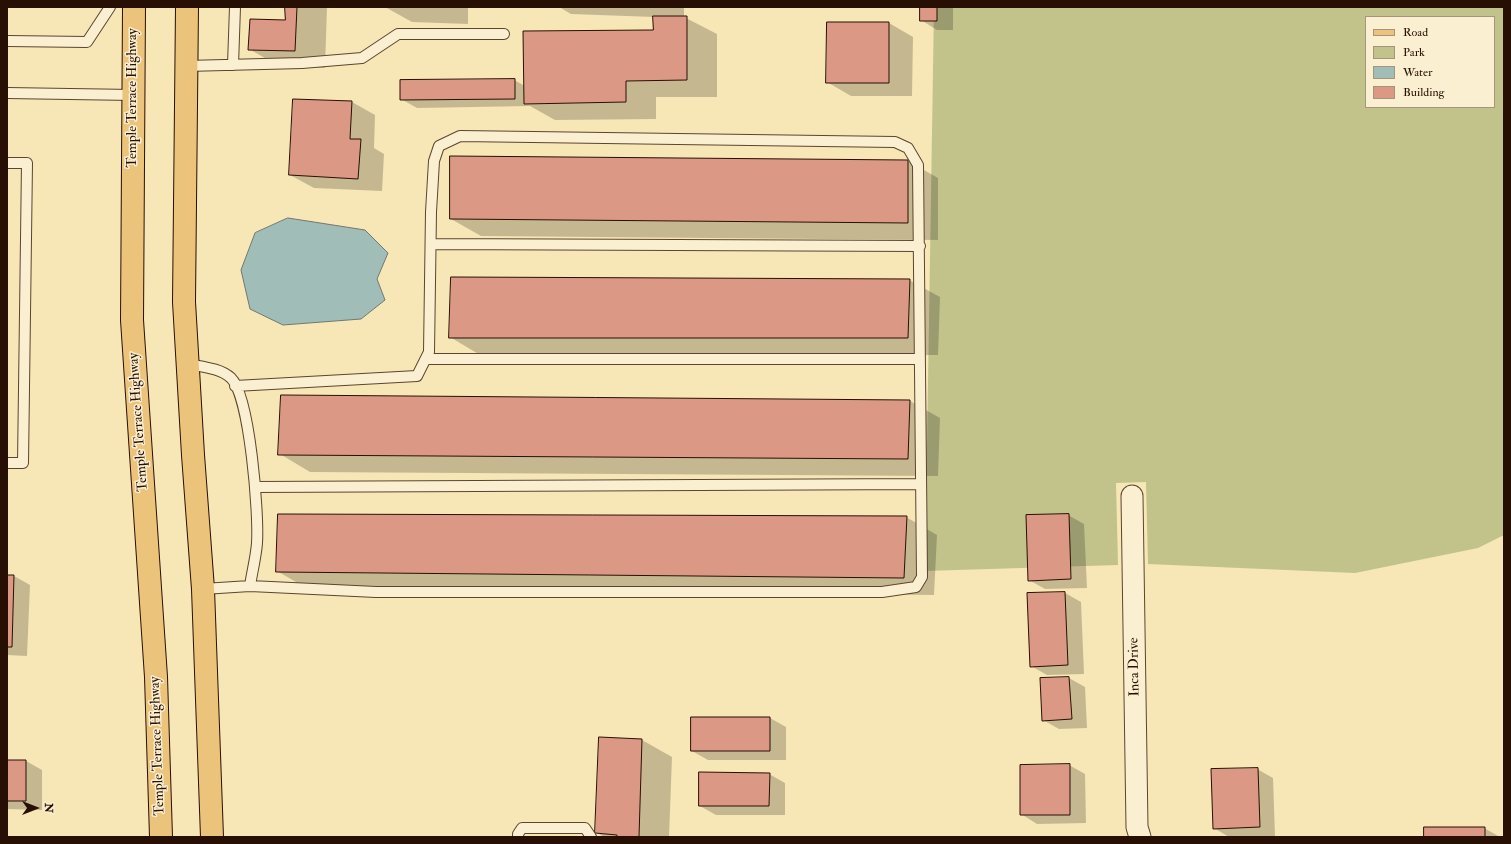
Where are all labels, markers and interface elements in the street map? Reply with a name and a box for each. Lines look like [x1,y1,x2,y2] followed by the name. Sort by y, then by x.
[1365,16,1495,108] legend
[1403,25,1428,40] text: Road
[125,28,141,168] street label: Temple Terrace Highway
[1403,45,1425,60] text: Park
[1403,65,1432,80] text: Water
[1403,85,1444,100] text: Building
[126,352,152,492] street label: Temple Terrace Highway
[1126,637,1144,697] street label: Inca Drive
[147,676,169,816] street label: Temple Terrace Highway
[16,788,56,828] north arrow
[42,803,55,813] text: N

